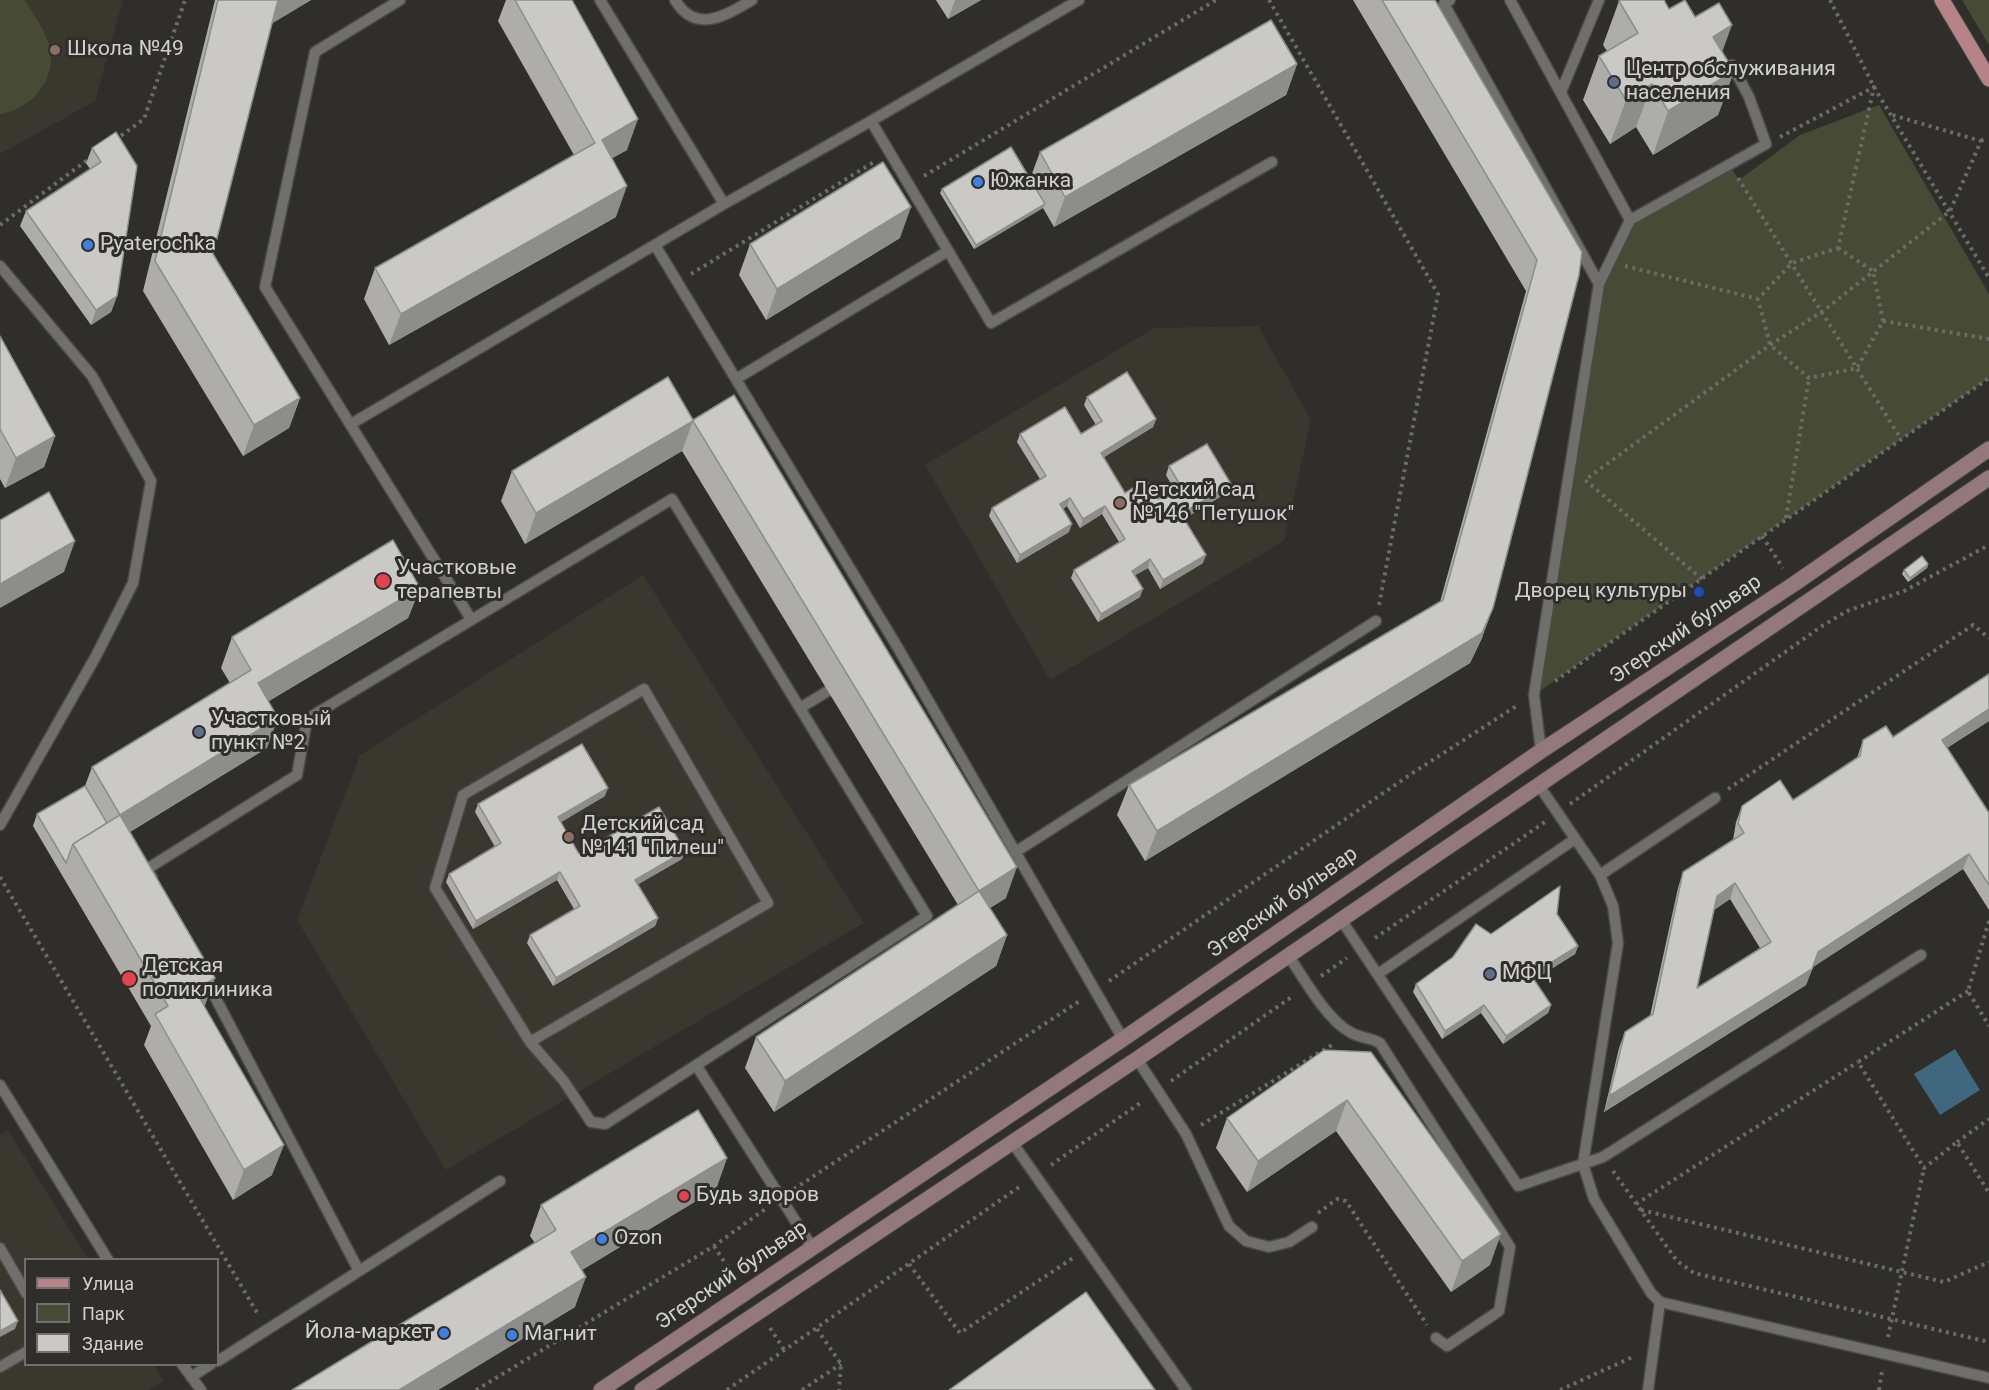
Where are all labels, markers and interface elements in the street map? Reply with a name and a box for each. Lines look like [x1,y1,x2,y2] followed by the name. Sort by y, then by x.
[67,37,184,63] place label: Школа №49
[48,43,62,57] marker: Школа №49
[1626,57,1836,107] place label: Центр обслуживания населения
[1607,75,1621,89] marker: Центр обслуживания населения
[990,169,1071,195] place label: Южанка
[971,175,985,189] marker: Южанка
[100,232,216,258] place label: Pyaterochka
[81,238,95,252] marker: Pyaterochka
[1132,478,1294,528] place label: Детский сад №146 "Петушок"
[1113,496,1127,510] marker: Детский сад №146 "Петушок"
[397,556,516,606] place label: Участковые терапевты
[1605,570,1767,690] street label: Эгерский бульвар
[374,572,392,590] marker: Участковые терапевты
[1515,579,1687,605] place label: Дворец культуры
[1692,585,1706,599] marker: Дворец культуры
[211,707,331,757] place label: Участковый пункт №2
[192,725,206,739] marker: Участковый пункт №2
[581,812,724,862] place label: Детский сад №141 "Пилеш"
[562,830,576,844] marker: Детский сад №141 "Пилеш"
[1203,842,1363,964] street label: Эгерский бульвар
[142,954,273,1004] place label: Детская поликлиника
[1502,961,1552,987] place label: МФЦ
[1483,967,1497,981] marker: МФЦ
[120,970,138,988] marker: Детская поликлиника
[696,1183,819,1209] place label: Будь здоров
[677,1189,691,1203] marker: Будь здоров
[651,1216,813,1336] street label: Эгерский бульвар
[614,1226,662,1252] place label: Ozon
[595,1232,609,1246] marker: Ozon
[24,1258,219,1366] legend
[82,1273,134,1294] text: Улица
[82,1303,124,1324] text: Парк
[305,1320,432,1346] place label: Йола-маркет
[524,1322,597,1348] place label: Магнит
[437,1326,451,1340] marker: Йола-маркет
[505,1328,519,1342] marker: Магнит
[82,1333,144,1354] text: Здание

